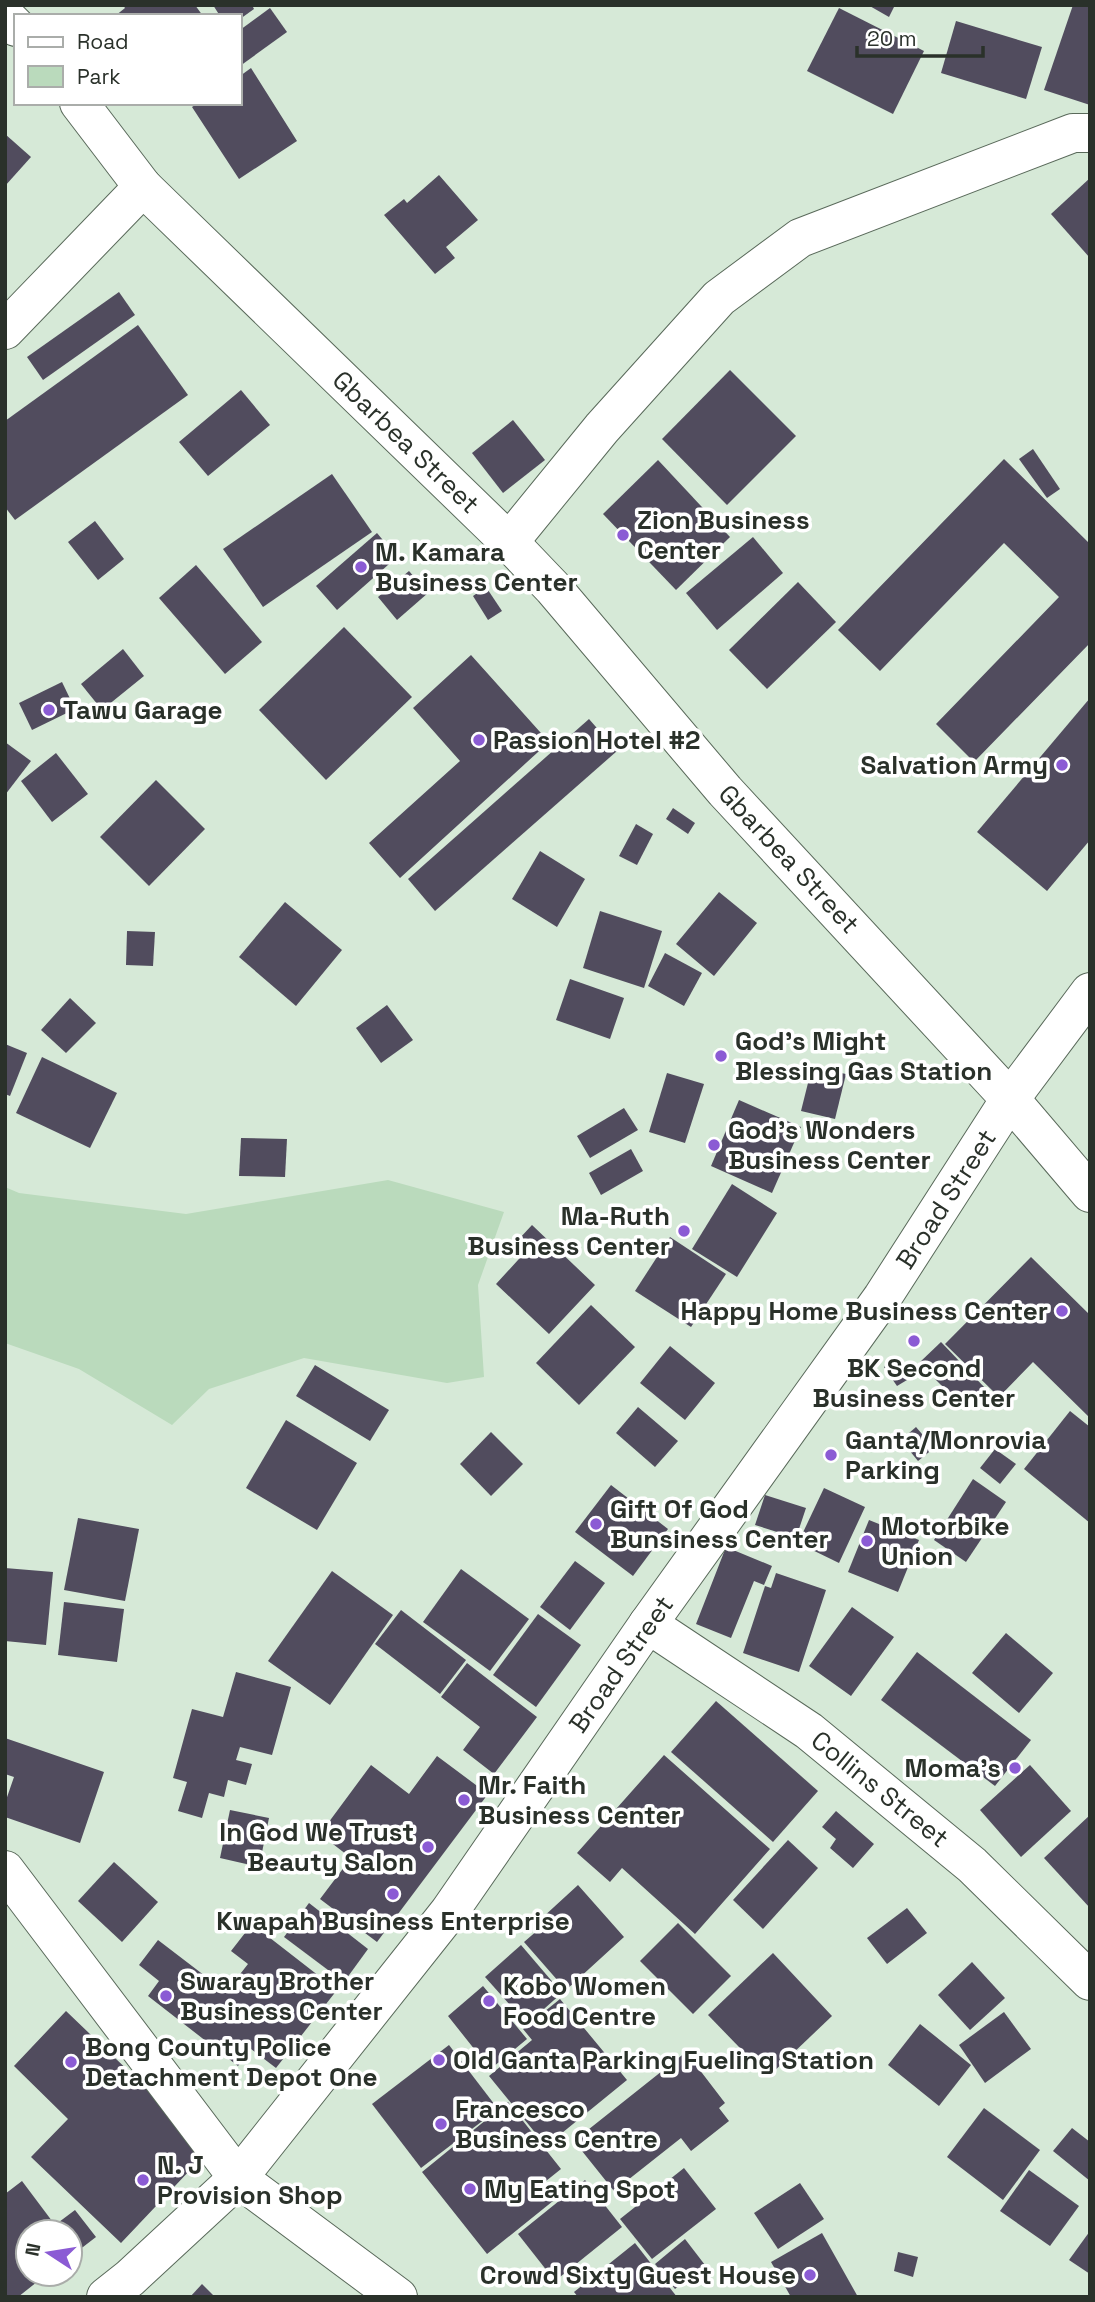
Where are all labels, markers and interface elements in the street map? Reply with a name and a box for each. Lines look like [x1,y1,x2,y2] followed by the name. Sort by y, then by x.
[14,14,242,105] legend
[857,14,983,58] scale bar
[867,25,917,52] text: 20 m
[77,28,129,55] text: Road
[77,63,121,90] text: Park
[325,363,487,521] street label: Gbarbea Street
[637,503,810,567] place label: Zion Business Center
[615,527,631,543] marker: Zion Business Center
[375,535,578,599] place label: M. Kamara Business Center
[353,559,369,575] marker: M. Kamara Business Center
[63,693,223,727] place label: Tawu Garage
[41,702,57,718] marker: Tawu Garage
[493,723,701,757] place label: Passion Hotel #2
[471,732,487,748] marker: Passion Hotel #2
[860,748,1048,782] place label: Salvation Army
[1054,757,1070,773] marker: Salvation Army
[711,777,867,941] street label: Gbarbea Street
[735,1024,992,1088] place label: God's Might Blessing Gas Station
[713,1048,729,1064] marker: God's Might Blessing Gas Station
[728,1113,931,1177] place label: God's Wonders Business Center
[888,1123,1004,1275] street label: Broad Street
[706,1137,722,1153] marker: God's Wonders Business Center
[467,1199,670,1263] place label: Ma-Ruth Business Center
[676,1223,692,1239] marker: Ma-Ruth Business Center
[681,1294,1048,1328] place label: Happy Home Business Center
[1054,1303,1070,1319] marker: Happy Home Business Center
[906,1333,922,1349] marker: BK Second Business Center
[813,1351,1015,1415] place label: BK Second Business Center
[845,1423,1046,1487] place label: Ganta/Monrovia Parking
[823,1447,839,1463] marker: Ganta/Monrovia Parking
[610,1492,829,1556] place label: Gift Of God Bunsiness Center
[881,1509,1009,1573] place label: Motorbike Union
[588,1516,604,1532] marker: Gift Of God Bunsiness Center
[859,1533,875,1549] marker: Motorbike Union
[561,1589,681,1739] street label: Broad Street
[804,1723,956,1855] street label: Collins Street
[905,1751,1001,1785] place label: Moma's
[1007,1760,1023,1776] marker: Moma's
[478,1768,681,1832] place label: Mr. Faith Business Center
[456,1792,472,1808] marker: Mr. Faith Business Center
[219,1815,414,1879] place label: In God We Trust Beauty Salon
[420,1839,436,1855] marker: In God We Trust Beauty Salon
[385,1886,401,1902] marker: Kwapah Business Enterprise
[216,1904,570,1938] place label: Kwapah Business Enterprise
[180,1964,383,2028] place label: Swaray Brother Business Center
[503,1969,666,2033] place label: Kobo Women Food Centre
[158,1988,174,2004] marker: Swaray Brother Business Center
[481,1993,497,2009] marker: Kobo Women Food Centre
[85,2030,378,2094] place label: Bong County Police Detachment Depot One
[453,2043,874,2077] place label: Old Ganta Parking Fueling Station
[431,2052,447,2068] marker: Old Ganta Parking Fueling Station
[63,2054,79,2070] marker: Bong County Police Detachment Depot One
[455,2092,658,2156] place label: Francesco Business Centre
[433,2116,449,2132] marker: Francesco Business Centre
[157,2148,343,2212] place label: N. J Provision Shop
[135,2172,151,2188] marker: N. J Provision Shop
[484,2172,676,2206] place label: My Eating Spot
[462,2181,478,2197] marker: My Eating Spot
[14,2218,84,2288] north arrow
[19,2241,46,2258] text: N
[480,2258,796,2292] place label: Crowd Sixty Guest House
[802,2267,818,2283] marker: Crowd Sixty Guest House

